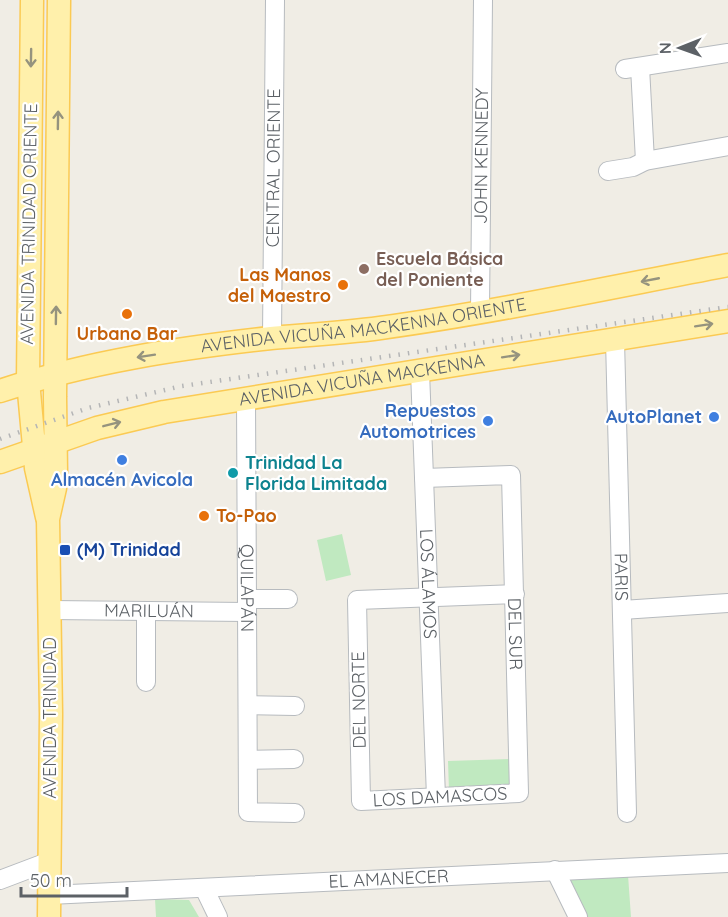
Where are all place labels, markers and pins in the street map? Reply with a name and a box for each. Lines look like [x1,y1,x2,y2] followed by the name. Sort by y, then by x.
[376,247,503,291] place label: Escuela Básica del Poniente
[357,262,371,276] marker: Escuela Básica del Poniente
[228,263,331,307] place label: Las Manos del Maestro
[336,278,350,292] marker: Las Manos del Maestro
[120,307,134,321] marker: Urbano Bar
[76,322,178,345] place label: Urbano Bar
[360,399,476,443] place label: Repuestos Automotrices
[606,405,702,428] place label: AutoPlanet
[707,410,721,424] marker: AutoPlanet
[481,414,495,428] marker: Repuestos Automotrices
[245,451,387,495] place label: Trinidad La Florida Limitada
[115,453,129,467] marker: Almacén Avicola
[226,466,240,480] marker: Trinidad La Florida Limitada
[51,468,193,491] place label: Almacén Avicola
[216,504,277,527] place label: To-Pao
[197,509,211,523] marker: To-Pao
[77,538,181,561] place label: (M) Trinidad
[58,543,72,557] marker: (M) Trinidad

